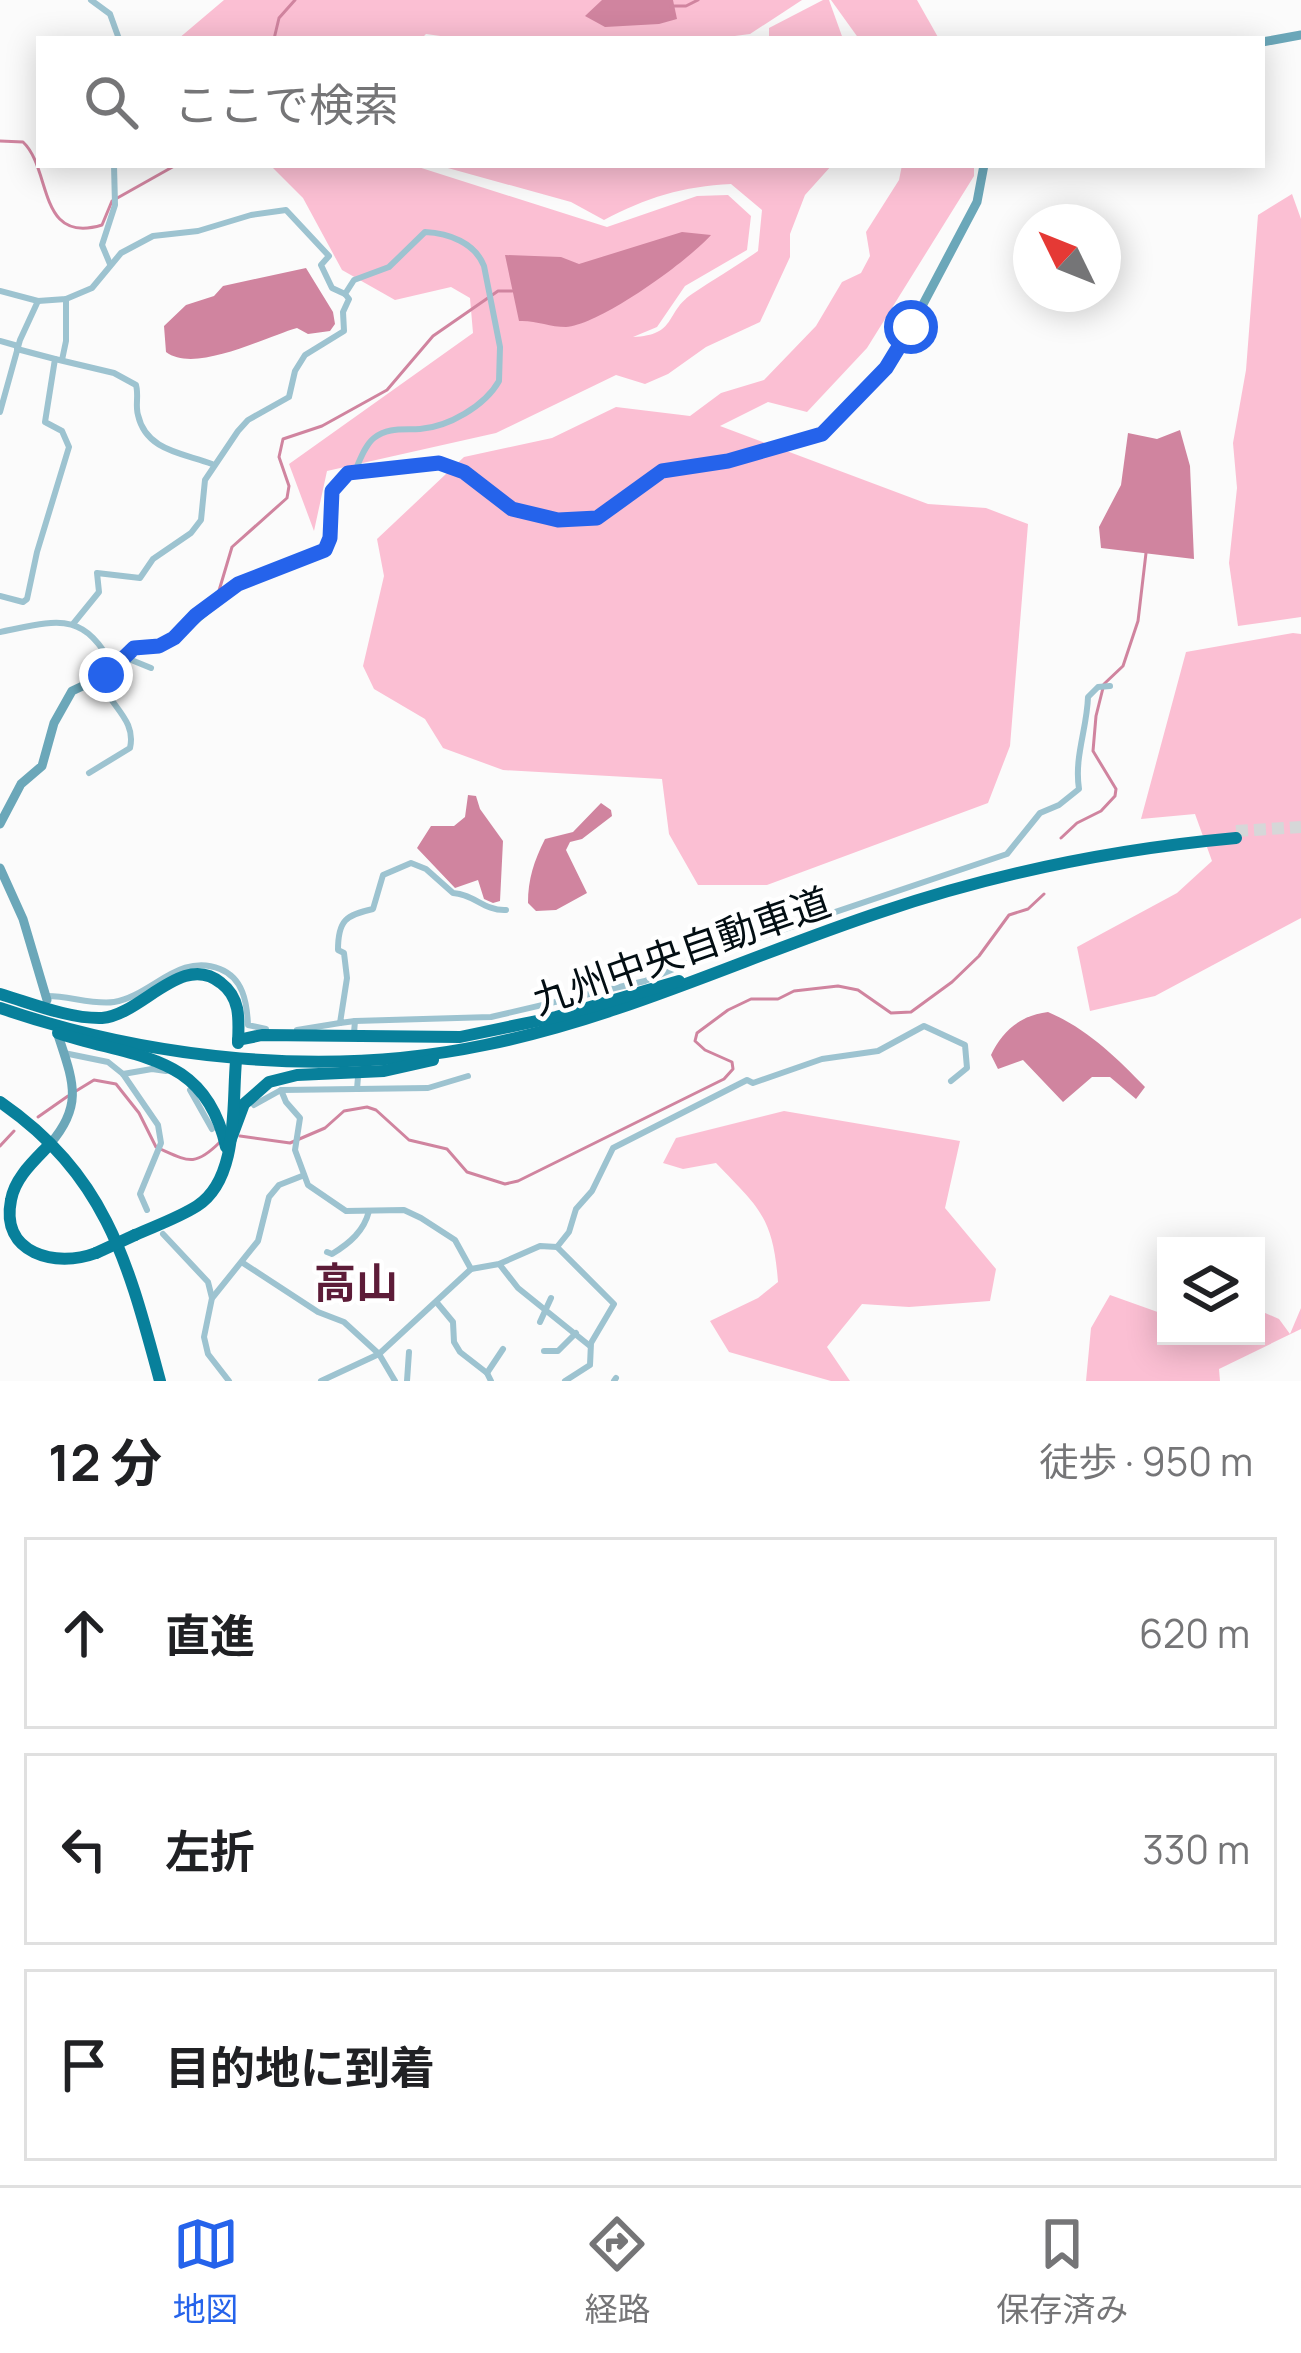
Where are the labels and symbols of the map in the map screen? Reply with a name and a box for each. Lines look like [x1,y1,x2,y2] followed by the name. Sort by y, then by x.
[1013,204,1121,312] north arrow
[884,300,938,354] route start
[79,648,133,702] route end
[525,874,837,1026] street label: 九州中央自動車道
[314,1253,398,1311] district label: 高山

